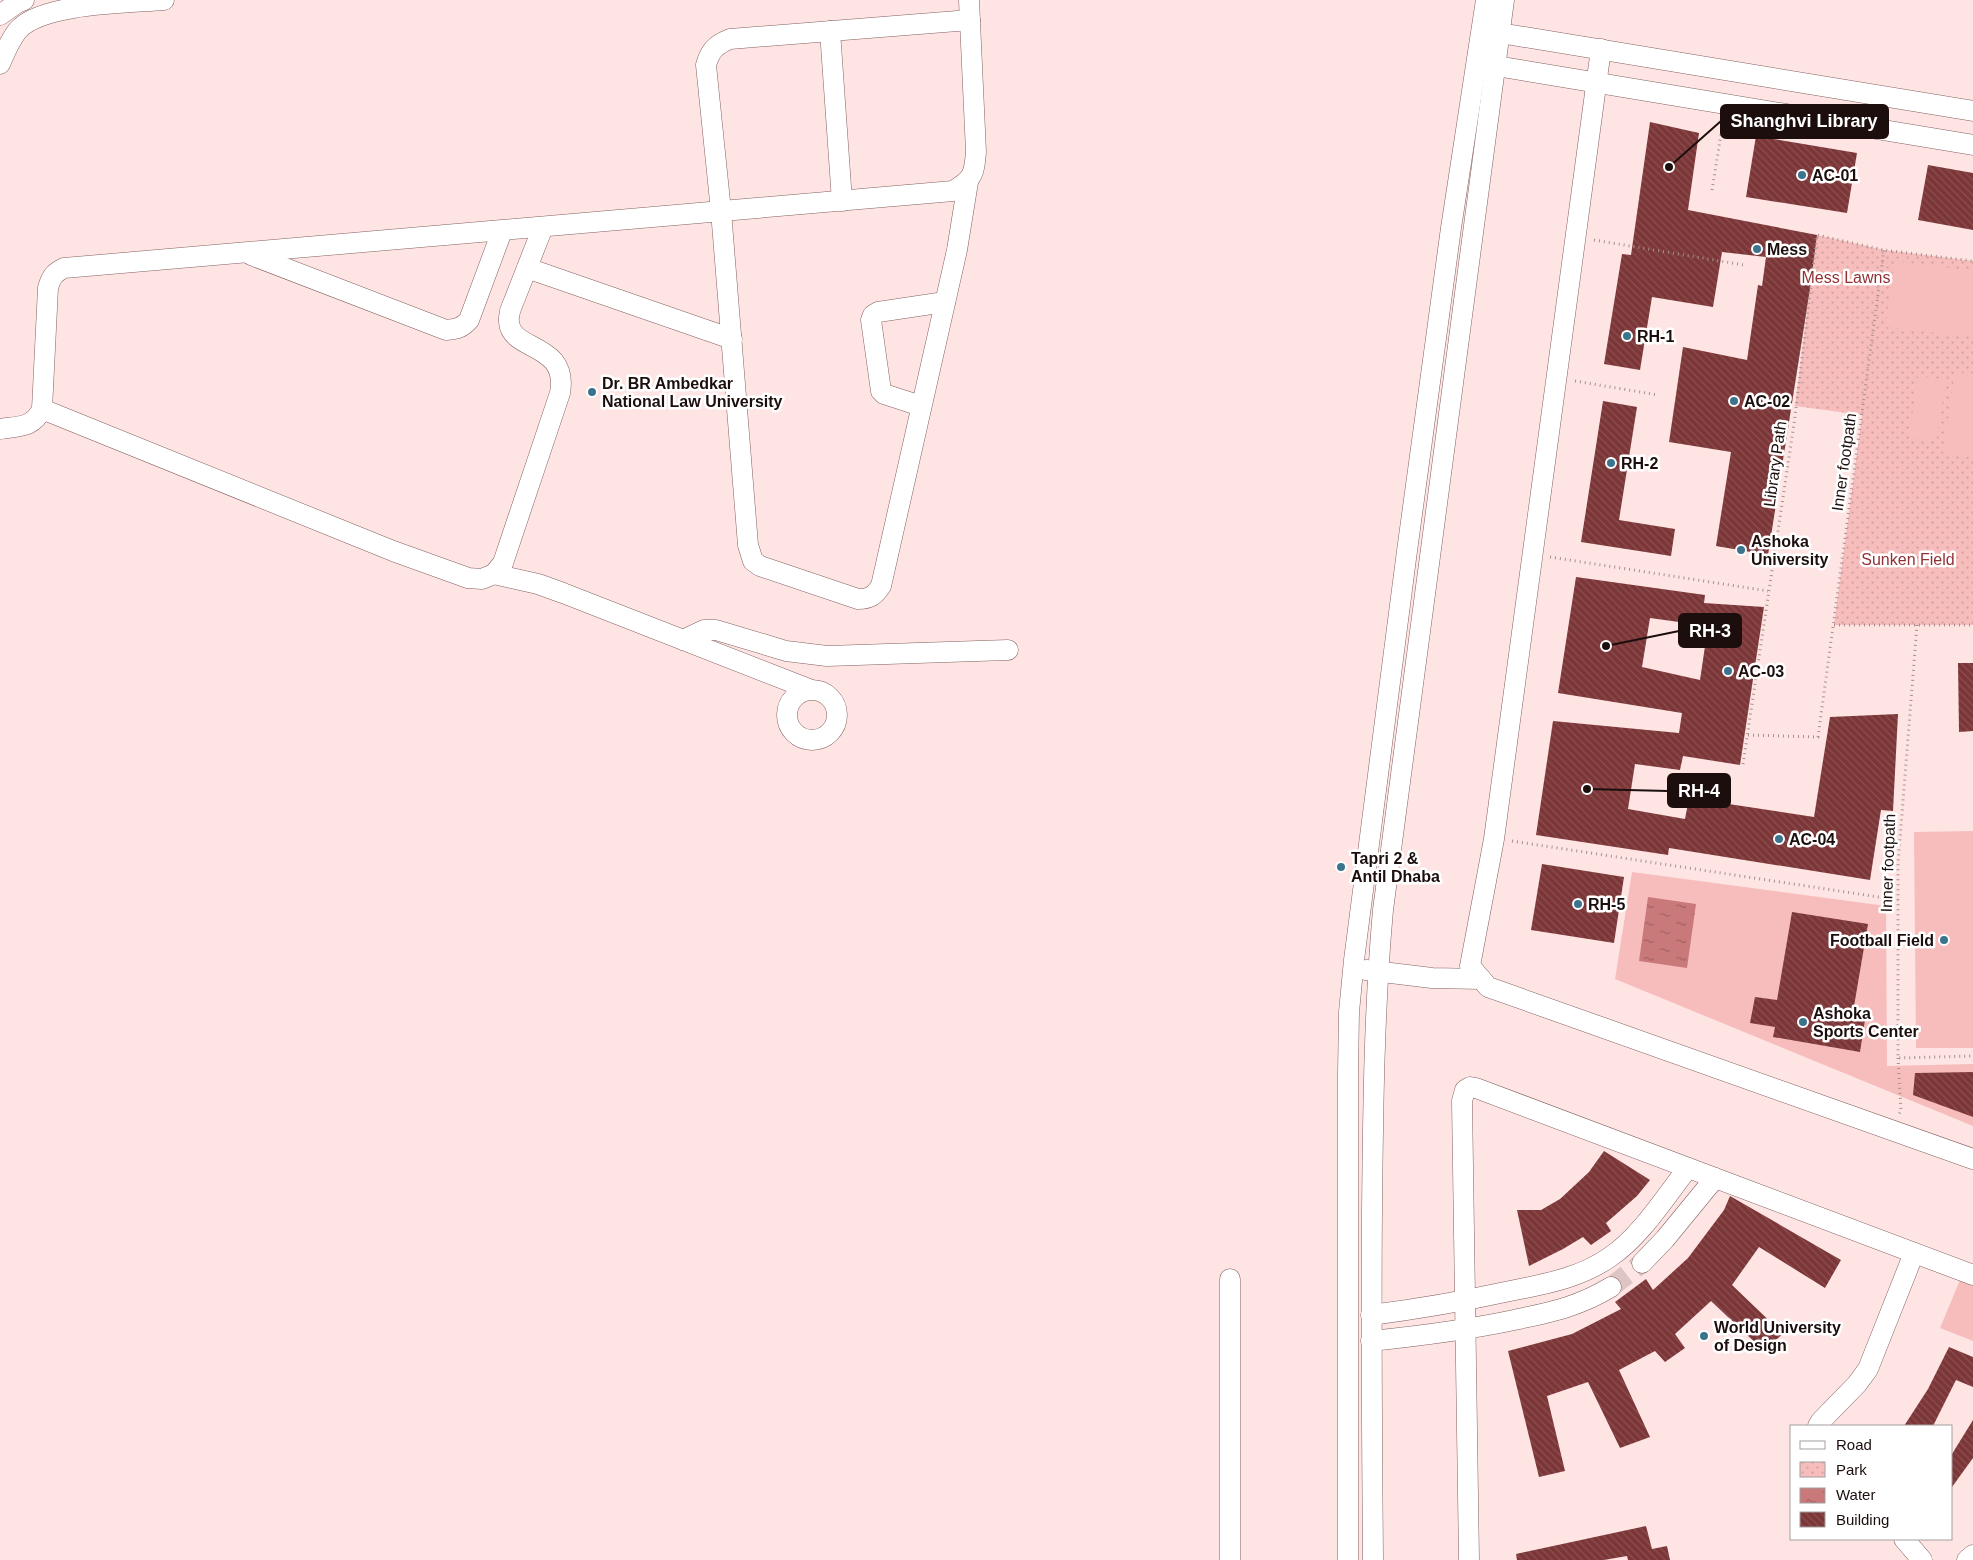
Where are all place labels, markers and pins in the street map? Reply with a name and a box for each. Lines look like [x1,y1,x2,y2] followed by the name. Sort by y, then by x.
[1721,105,1888,138] callout: Shanghvi Library
[1812,167,1858,184] place label: AC-01
[1796,169,1808,181] marker: AC-01
[1767,241,1807,258] place label: Mess
[1751,243,1763,255] marker: Mess
[1637,328,1674,345] place label: RH-1
[1621,330,1633,342] marker: RH-1
[602,375,783,410] place label: Dr. BR Ambedkar National Law University
[586,386,598,398] marker: Dr. BR Ambedkar National Law University
[1744,393,1790,410] place label: AC-02
[1728,395,1740,407] marker: AC-02
[1621,455,1658,472] place label: RH-2
[1605,457,1617,469] marker: RH-2
[1751,533,1828,568] place label: Ashoka University
[1735,544,1747,556] marker: Ashoka University
[1679,614,1741,647] callout: RH-3
[1738,663,1784,680] place label: AC-03
[1722,665,1734,677] marker: AC-03
[1668,774,1730,807] callout: RH-4
[1789,831,1835,848] place label: AC-04
[1773,833,1785,845] marker: AC-04
[1351,850,1440,885] place label: Tapri 2 & Antil Dhaba
[1335,861,1347,873] marker: Tapri 2 & Antil Dhaba
[1588,896,1625,913] place label: RH-5
[1572,898,1584,910] marker: RH-5
[1830,932,1934,949] place label: Football Field
[1938,934,1950,946] marker: Football Field
[1813,1005,1919,1040] place label: Ashoka Sports Center
[1797,1016,1809,1028] marker: Ashoka Sports Center
[1714,1319,1841,1354] place label: World University of Design
[1698,1330,1710,1342] marker: World University of Design

